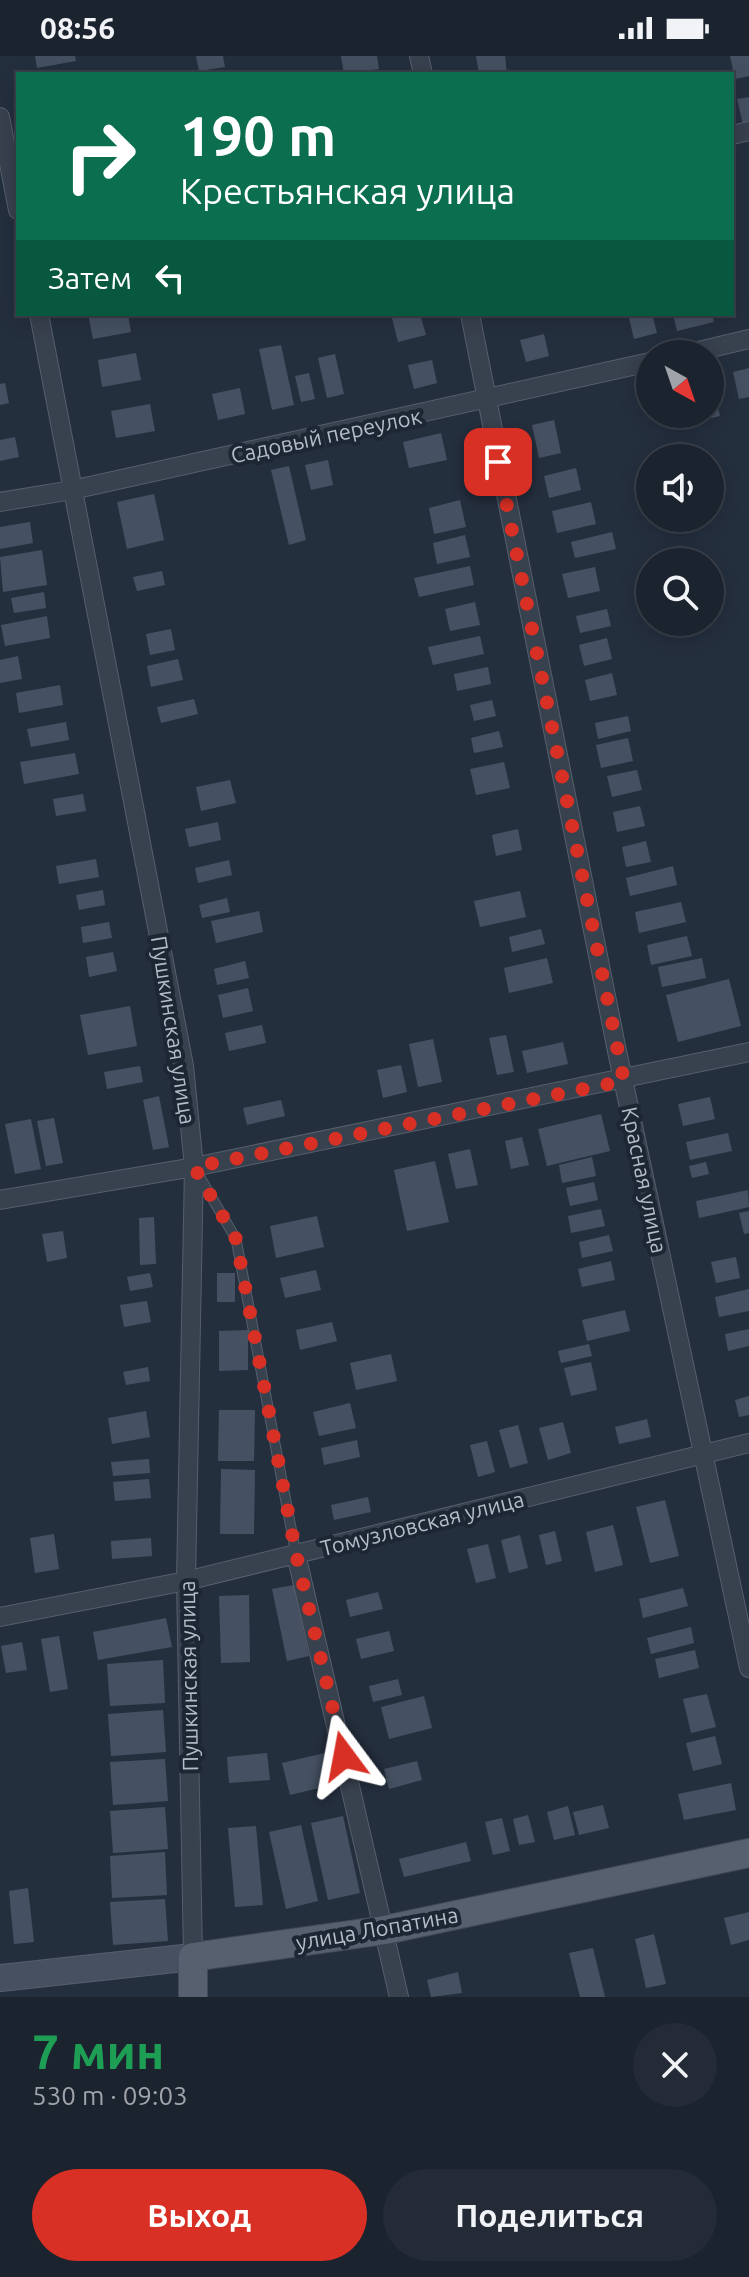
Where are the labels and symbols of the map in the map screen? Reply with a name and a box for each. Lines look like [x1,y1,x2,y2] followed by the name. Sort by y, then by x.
[636,340,724,428] north arrow
[228,403,424,467] street label: Садовый переулок
[464,428,532,496] pin
[147,934,201,1126] street label: Пушкинская улица
[617,1104,673,1256] street label: Красная улица
[318,1486,526,1560] street label: Томузловская улица
[174,1580,202,1772] street label: Пушкинская улица
[302,1714,386,1798] position arrow
[294,1901,460,1955] street label: улица Лопатина

